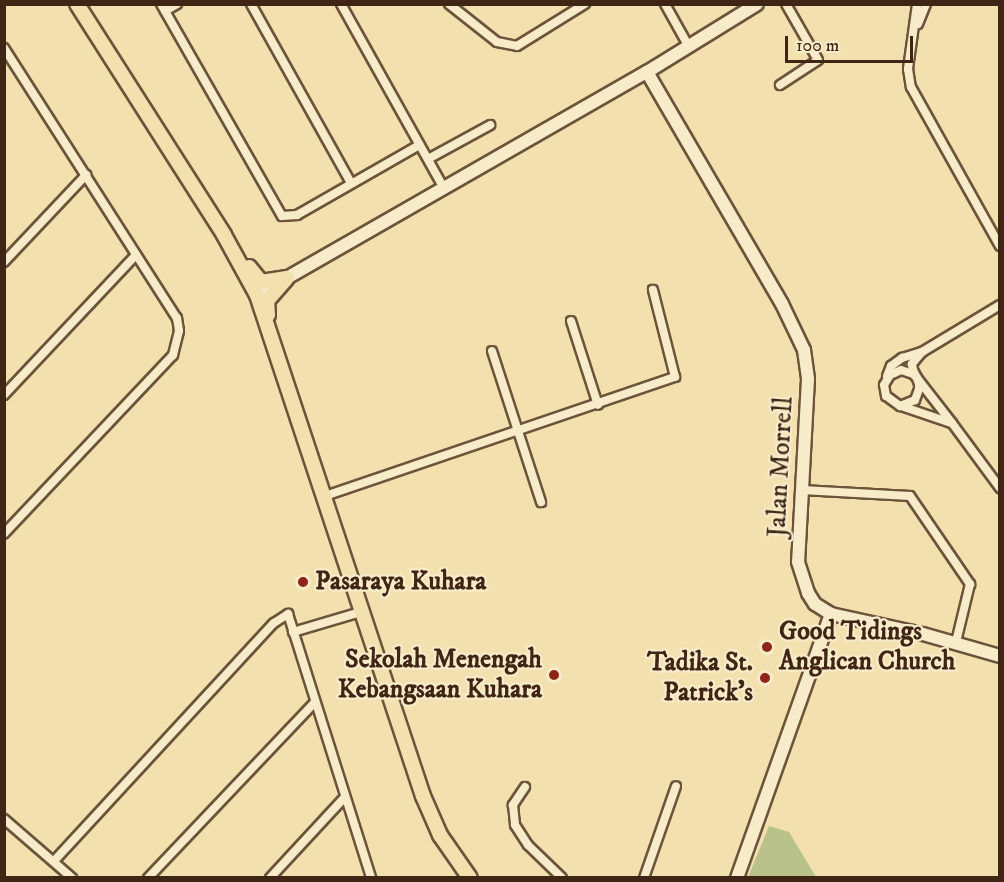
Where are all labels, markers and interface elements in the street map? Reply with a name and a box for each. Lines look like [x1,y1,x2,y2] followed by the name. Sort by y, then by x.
[788,24,916,62] scale bar
[796,35,839,57] text: 100 m
[762,396,800,538] street label: Jalan Morrell
[315,566,486,598] place label: Pasaraya Kuhara
[296,575,310,589] marker: Pasaraya Kuhara
[779,616,955,678] place label: Good Tidings Anglican Church
[760,640,774,654] marker: Good Tidings Anglican Church
[338,644,542,706] place label: Sekolah Menengah Kebangsaan Kuhara
[647,647,753,708] place label: Tadika St. Patrick's
[547,668,561,682] marker: Sekolah Menengah Kebangsaan Kuhara
[758,671,772,685] marker: Tadika St. Patrick's

